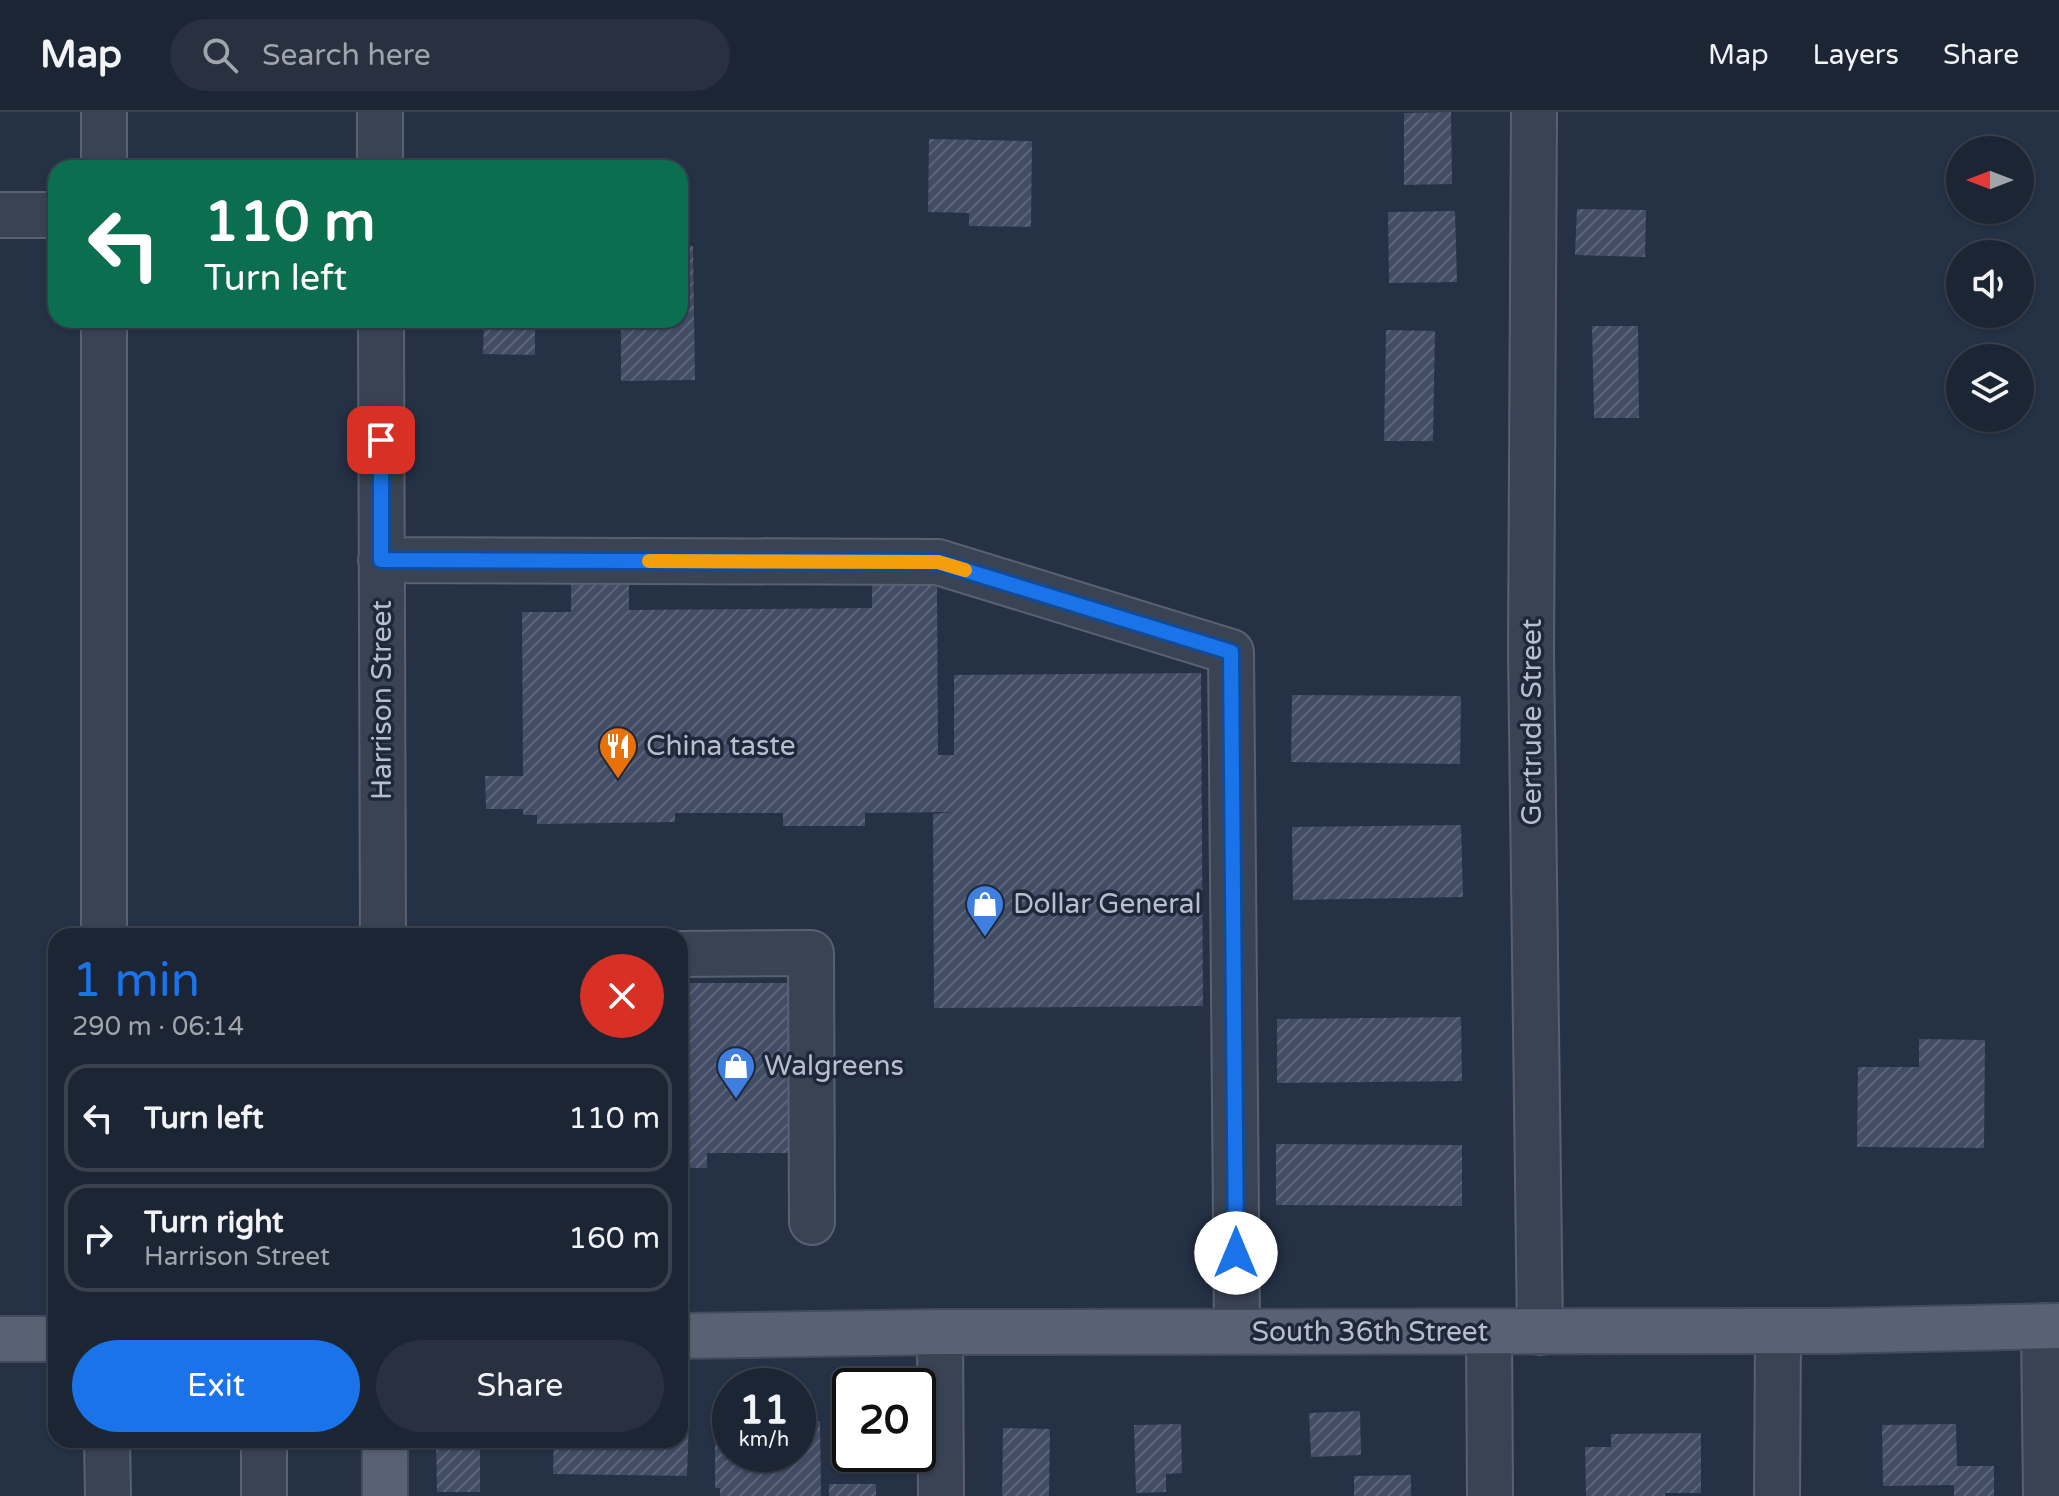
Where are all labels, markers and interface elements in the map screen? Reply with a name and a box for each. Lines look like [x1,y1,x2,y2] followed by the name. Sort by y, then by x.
[170,19,730,91] search box
[40,32,122,78] text: Map
[198,33,242,77] icon: search
[262,37,431,74] text: Search here
[1708,38,1769,72] text: Map
[1813,38,1899,72] text: Layers
[1943,38,2019,72] text: Share
[1946,136,2034,224] north arrow
[1946,136,2034,432] map controls
[204,189,375,256] text: 110 m
[72,192,176,296] icon: left
[1946,240,2034,328] button: sound
[204,257,347,300] text: Turn left
[1946,344,2034,432] button: layers
[347,406,415,474] pin
[359,418,403,462] icon: arrive
[365,600,399,800] street label: Harrison Street
[1515,618,1549,826] street label: Gertrude Street
[597,725,639,780] restaurant icon: China taste
[646,729,796,763] place label: China taste
[964,883,1006,938] shop icon: Dollar General
[1013,887,1202,921] place label: Dollar General
[72,952,200,1010] text: 1 min
[580,954,664,1038] button: close
[72,1011,244,1042] text: 290 m · 06:14
[715,1045,757,1100] shop icon: Walgreens
[764,1049,904,1083] place label: Walgreens
[76,1096,120,1140] icon: left
[144,1100,263,1137] text: Turn left
[568,1100,660,1137] text: 110 m
[144,1204,284,1241] text: Turn right
[1194,1211,1278,1295] position arrow
[76,1216,120,1260] icon: right
[568,1220,660,1257] text: 160 m
[144,1241,330,1272] text: Harrison Street
[1252,1315,1489,1349] street label: South 36th Street
[72,1340,360,1432] button: Exit
[376,1340,664,1432] button: Share
[832,1368,936,1472] speed limit sign: 20
[739,1386,789,1434] text: 11
[739,1428,789,1452] text: km/h

